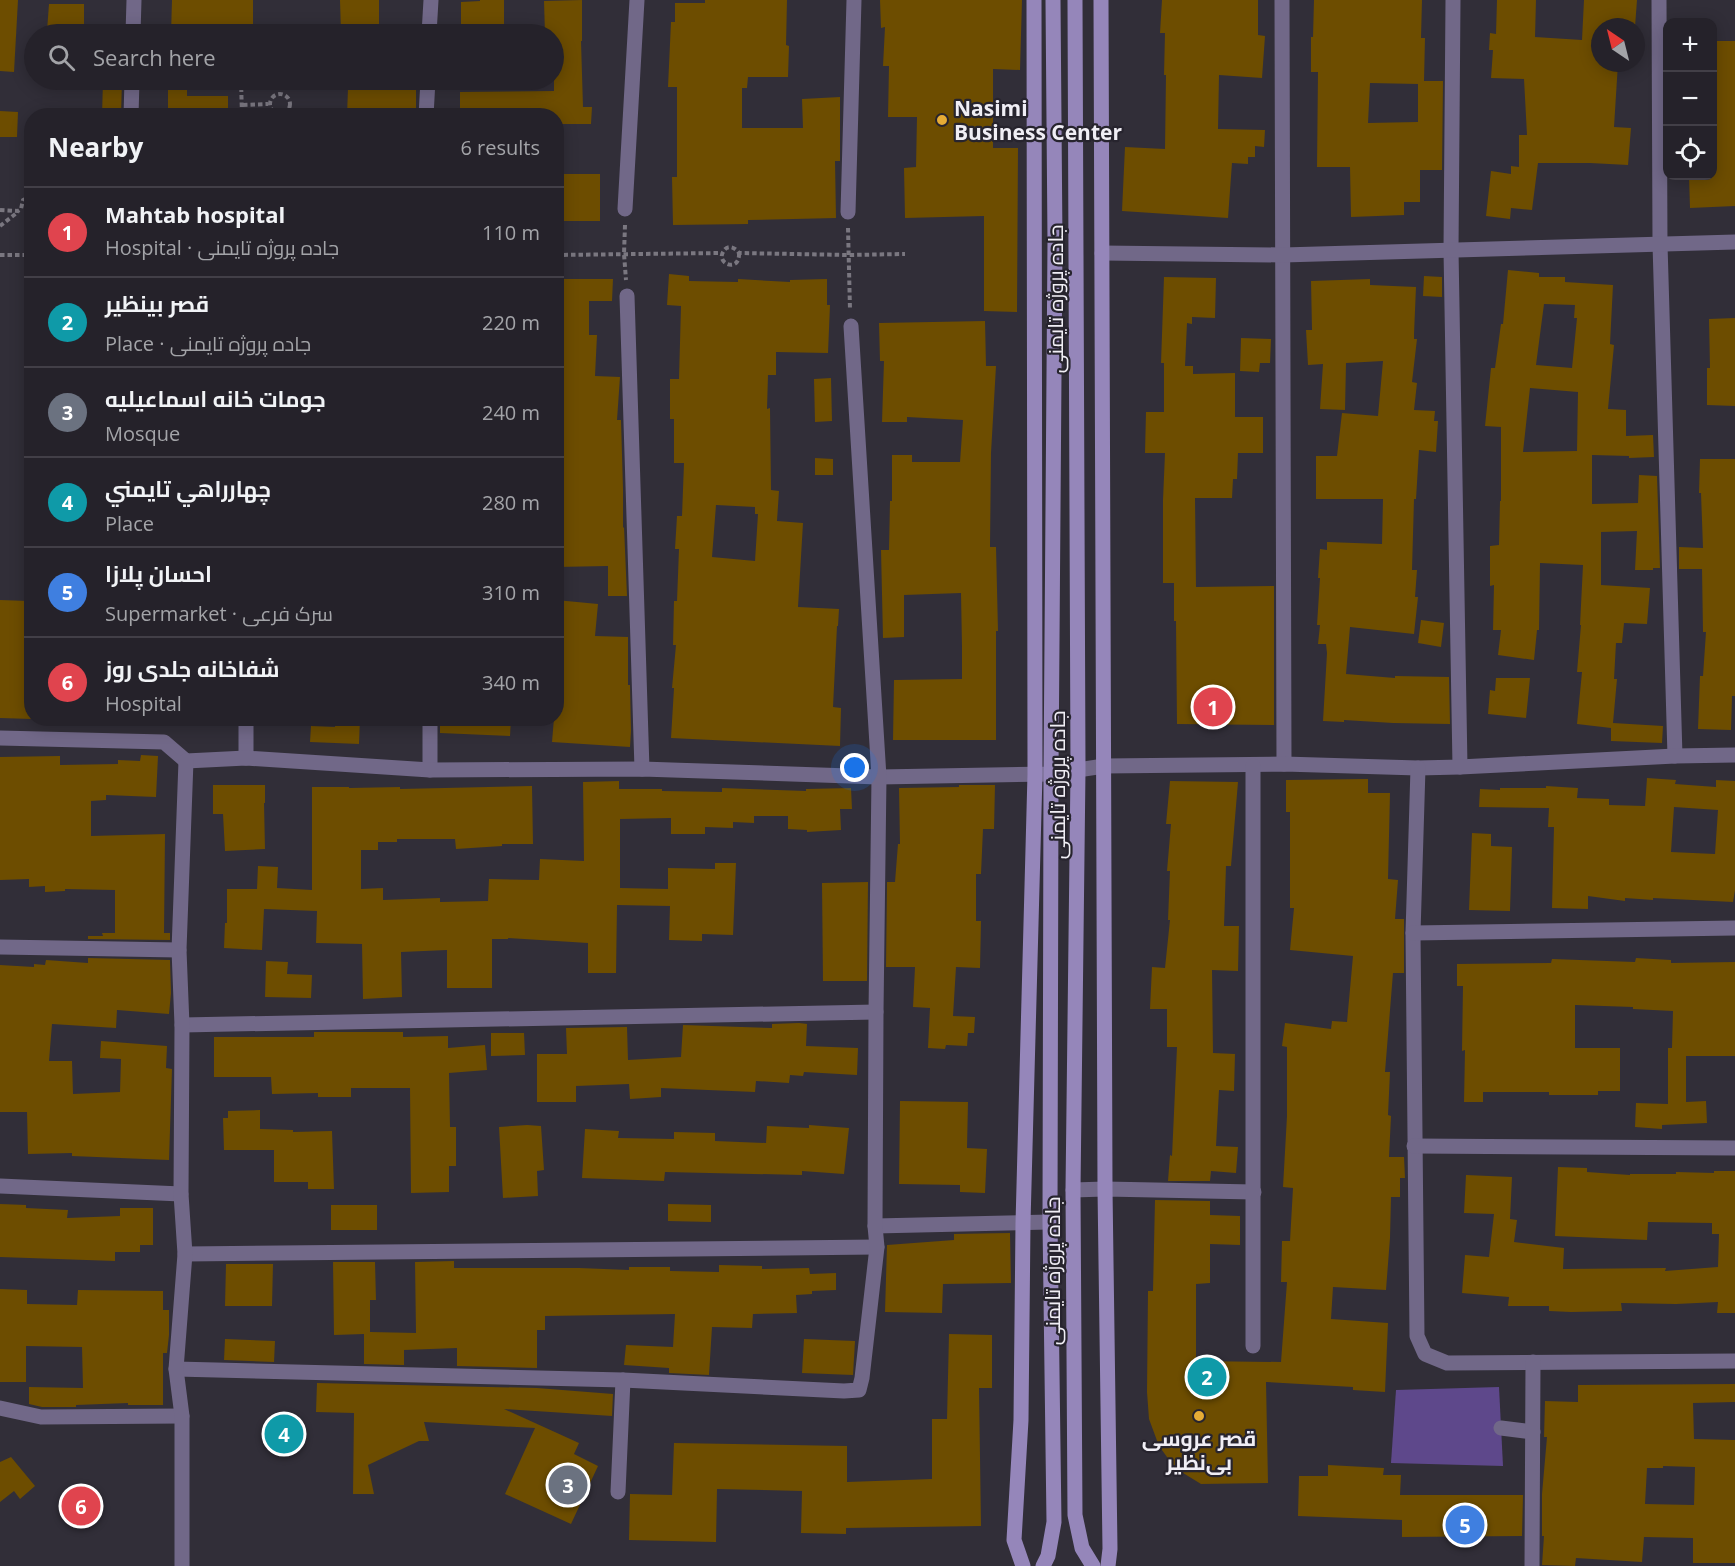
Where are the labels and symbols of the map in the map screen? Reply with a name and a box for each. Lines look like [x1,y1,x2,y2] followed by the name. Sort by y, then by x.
[1591,18,1645,72] north arrow
[954,94,1122,146] place label: Nasimi Business Center
[935,113,949,127] marker: Nasimi Business Center
[1041,225,1070,373] street label: جاده پروژه تایمنی
[1194,684,1232,730] pin: 1
[1043,711,1072,859] street label: جاده پروژه تایمنی
[840,753,869,782] your location
[1038,1197,1067,1345] street label: جاده پروژه تایمنی
[1188,1354,1226,1400] pin: 2
[1192,1409,1206,1423] marker: قصر عروسی بی‌نظیر
[264,1412,304,1456] pin: 4
[1142,1424,1256,1476] place label: قصر عروسی بی‌نظیر
[548,1462,588,1508] pin: 3
[62,1484,100,1528] pin: 6
[1446,1502,1484,1547] pin: 5

